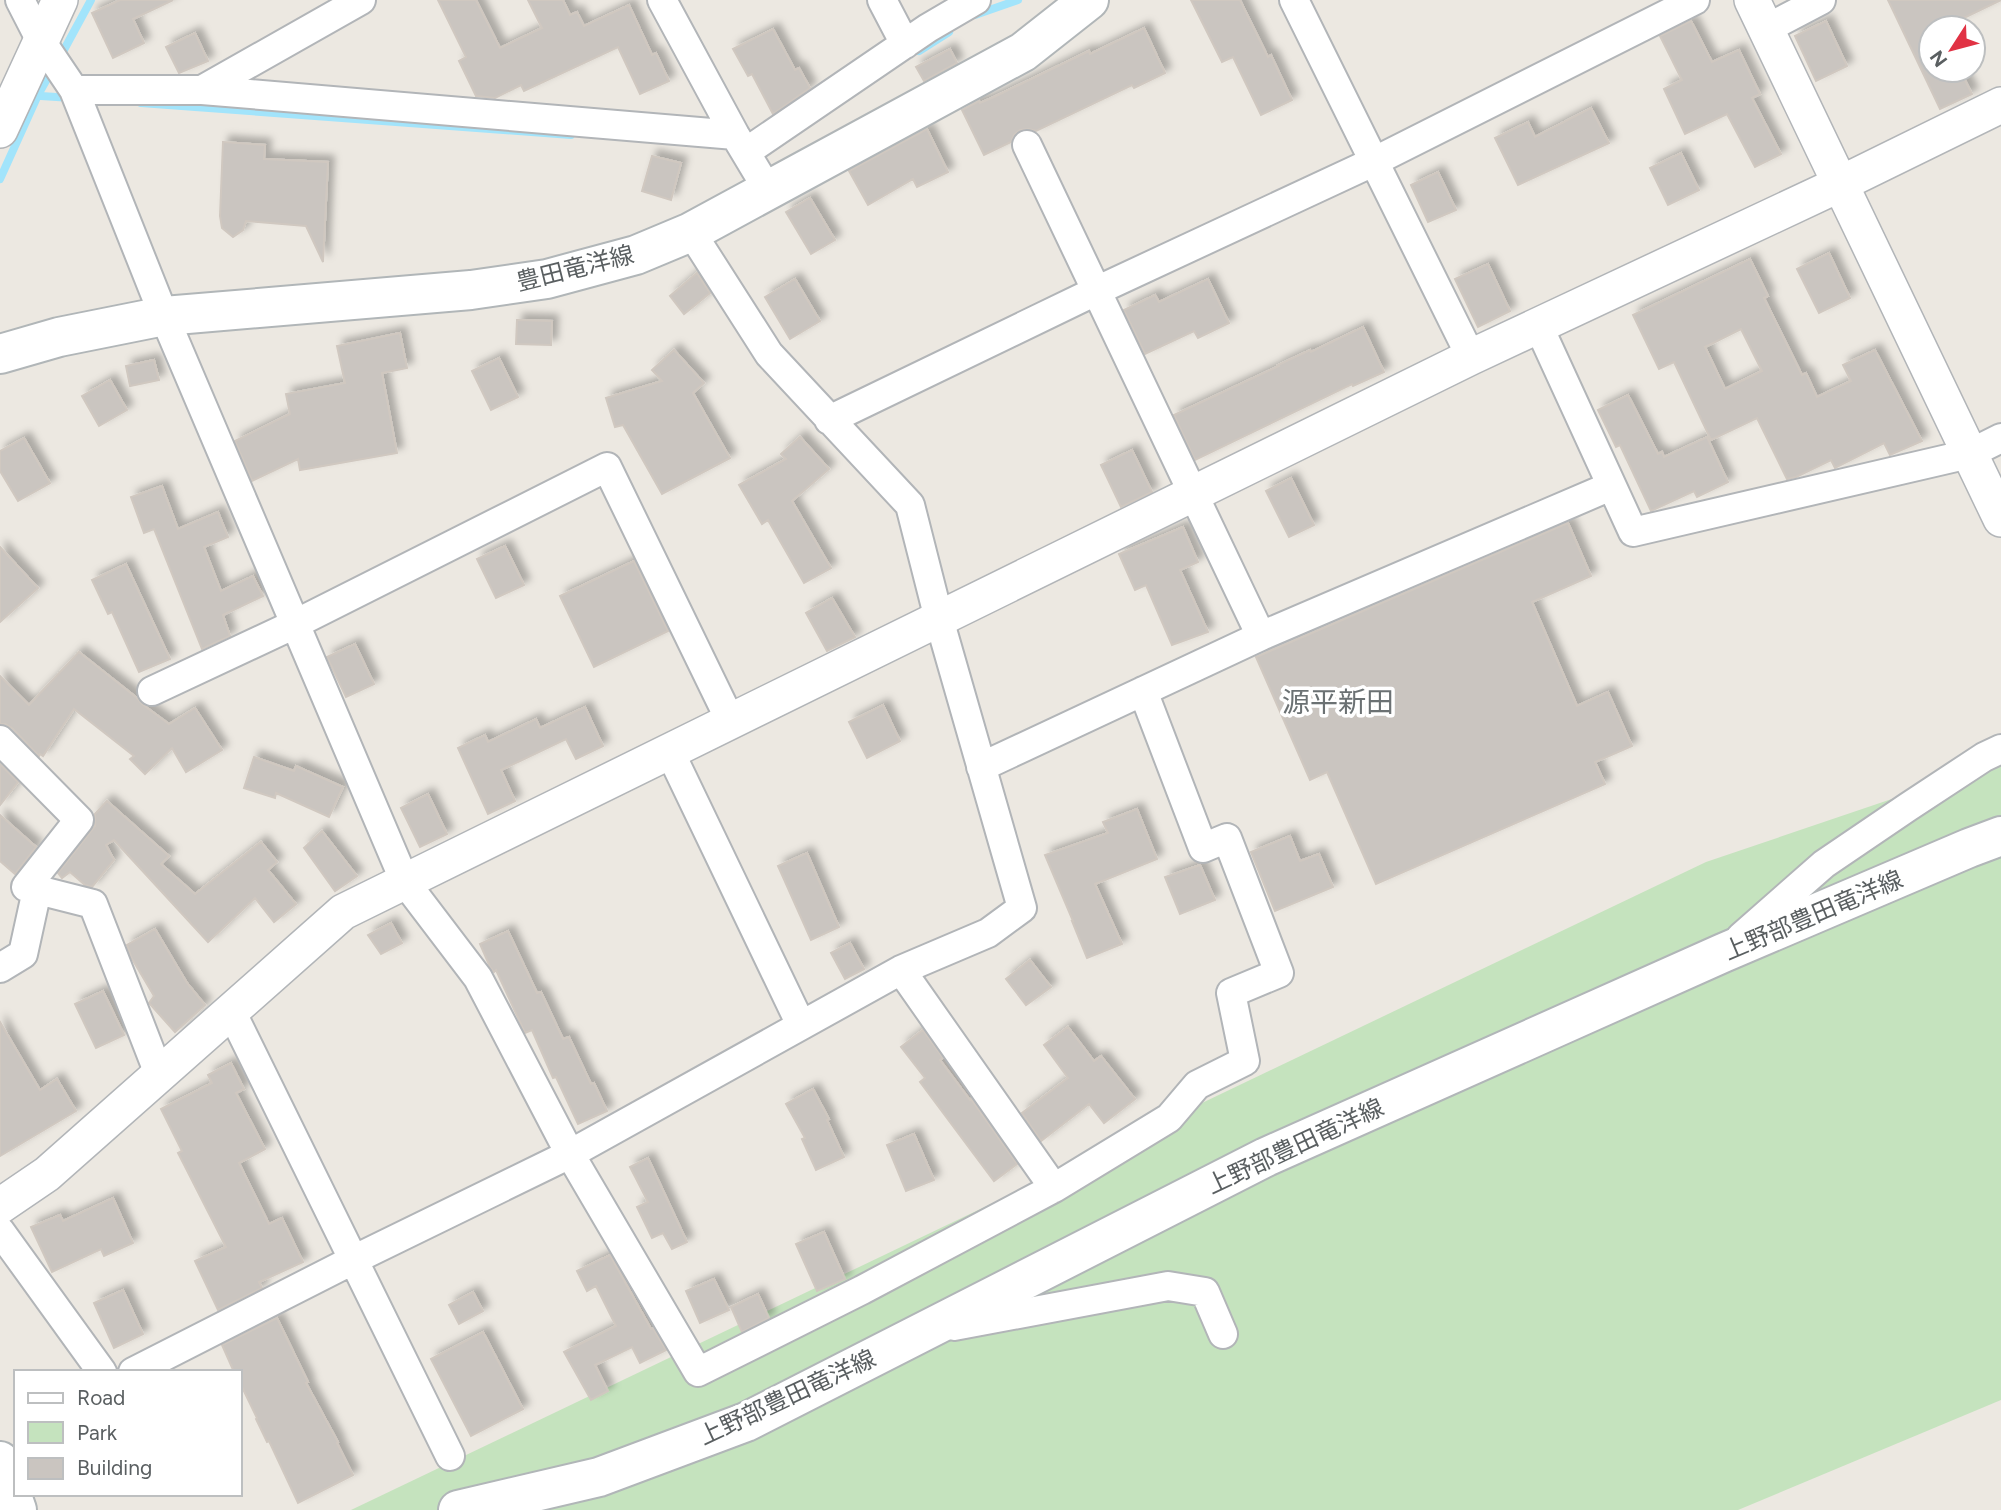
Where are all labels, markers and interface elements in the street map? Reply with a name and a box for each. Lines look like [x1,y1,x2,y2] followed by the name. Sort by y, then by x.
[1917,14,1987,84] north arrow
[1925,46,1952,71] text: N
[513,239,637,297] street label: 豊田竜洋線
[1282,685,1394,719] district label: 源平新田
[1719,864,1907,966] street label: 上野部豊田竜洋線
[1202,1092,1388,1200] street label: 上野部豊田竜洋線
[694,1343,880,1451] street label: 上野部豊田竜洋線
[14,1370,242,1496] legend
[77,1385,125,1410] text: Road
[77,1420,118,1445] text: Park
[77,1455,152,1480] text: Building

